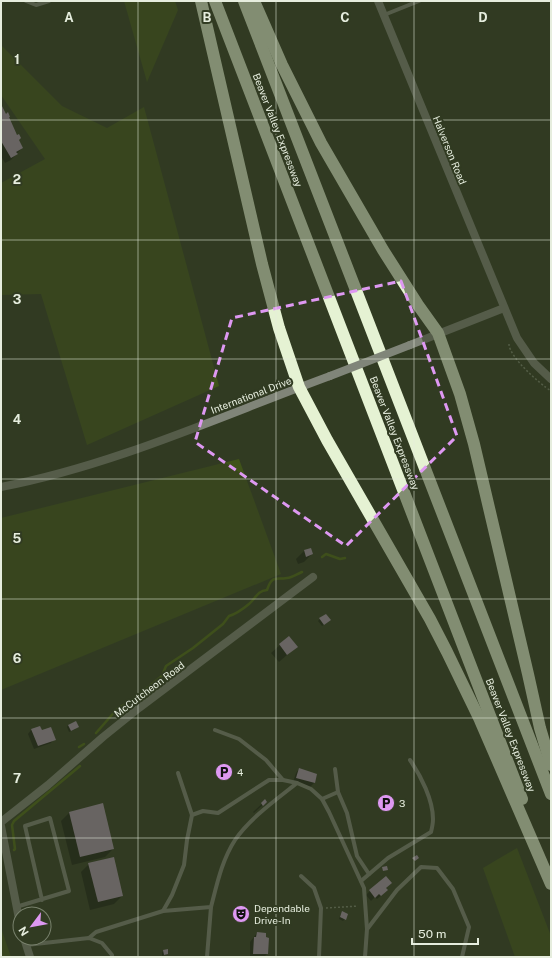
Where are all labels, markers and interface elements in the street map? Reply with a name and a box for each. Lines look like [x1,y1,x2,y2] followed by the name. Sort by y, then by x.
[64,10,74,25] text: A
[203,10,212,25] text: B
[340,10,350,25] text: C
[478,10,488,25] text: D
[14,52,20,67] text: 1
[251,71,305,189] street label: Beaver Valley Expressway
[431,114,469,186] street label: Halverson Road
[13,172,21,187] text: 2
[13,292,22,307] text: 3
[209,374,293,416] street label: International Drive
[368,374,422,492] street label: Beaver Valley Expressway
[13,412,22,427] text: 4
[13,531,22,546] text: 5
[13,651,22,666] text: 6
[111,659,187,719] street label: McCutcheon Road
[484,676,538,794] street label: Beaver Valley Expressway
[214,762,234,782] parking icon: 4
[237,766,243,778] place label: 4
[13,771,21,786] text: 7
[376,793,396,813] parking icon: 3
[399,797,405,809] place label: 3
[254,902,310,926] place label: Dependable Drive-In
[231,904,251,924] theatre icon: Dependable Drive-In
[12,906,52,946] north arrow
[412,920,478,946] scale bar
[16,924,31,938] text: N
[418,927,446,941] text: 50 m

